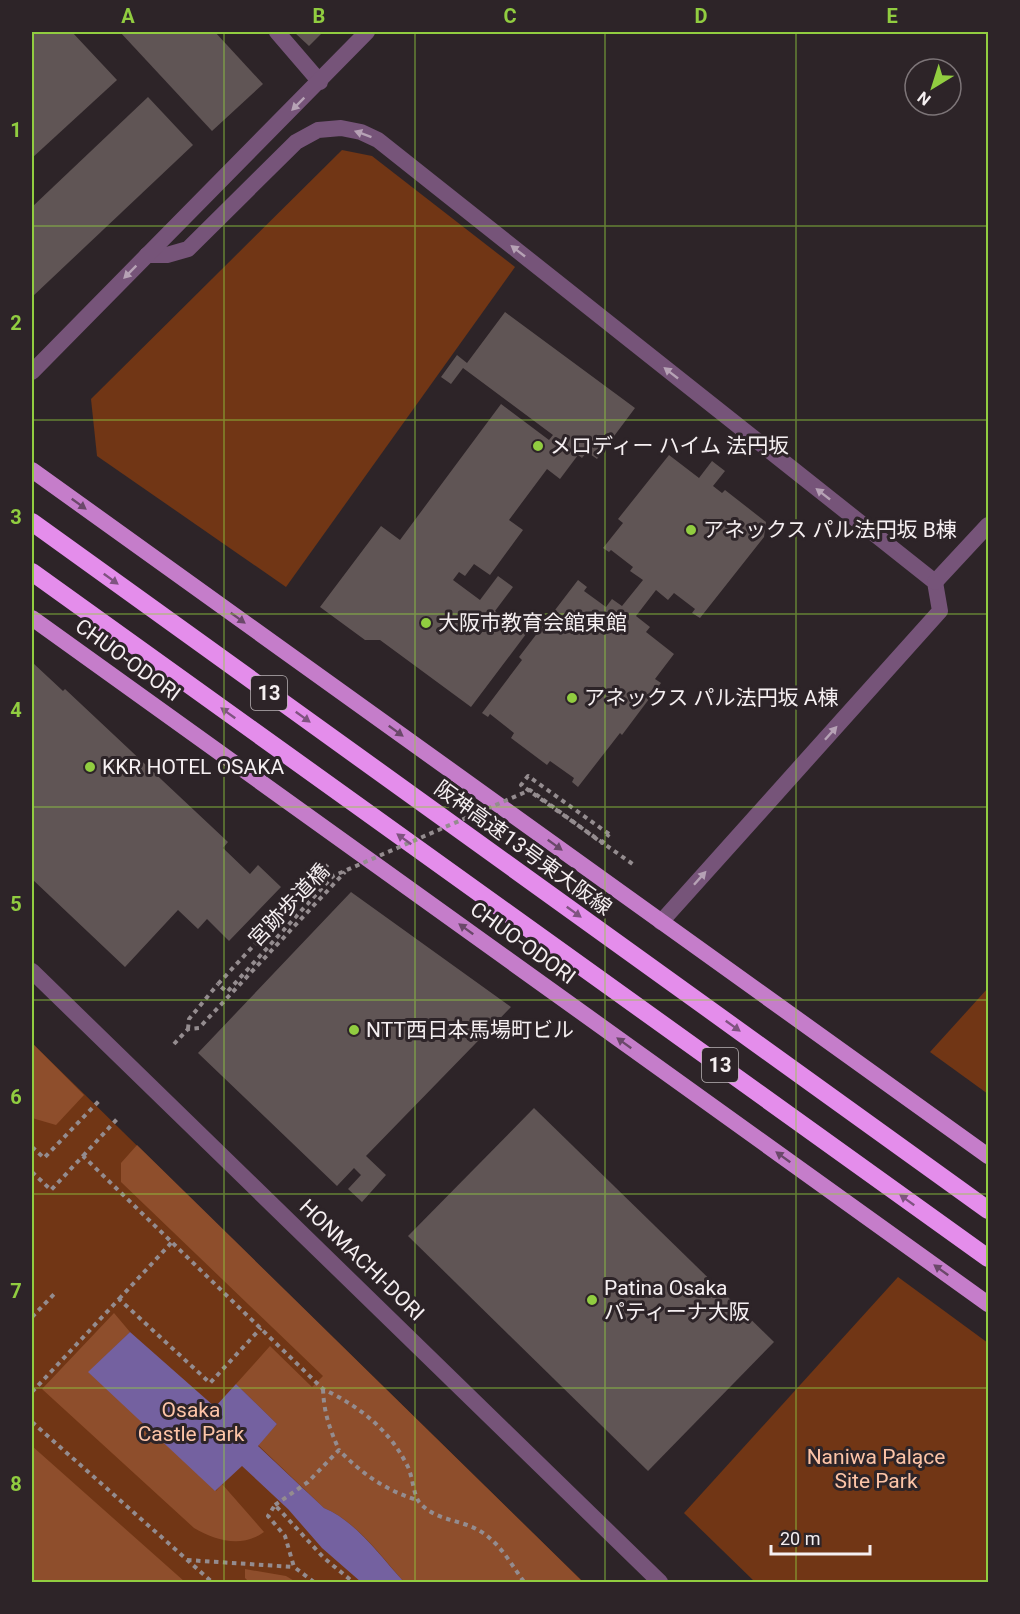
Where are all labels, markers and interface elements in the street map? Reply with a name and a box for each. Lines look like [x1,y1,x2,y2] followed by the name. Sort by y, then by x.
[121,4,135,28] text: A
[313,4,325,28] text: B
[503,4,517,28] text: C
[695,4,708,28] text: D
[886,4,898,28] text: E
[903,57,963,117] north arrow
[914,87,934,109] text: N
[291,96,305,110] one-way arrow
[10,118,22,142] text: 1
[354,129,372,138] one-way arrow
[510,245,526,258] one-way arrow
[124,264,138,278] one-way arrow
[10,311,22,335] text: 2
[663,366,679,379] one-way arrow
[550,434,789,458] place label: メロディー ハイム 法円坂
[531,439,545,453] marker: メロディー ハイム 法円坂
[816,488,831,500] one-way arrow
[72,498,87,510] one-way arrow
[10,505,22,529] text: 3
[703,518,957,542] place label: アネックス パル法円坂 B棟
[684,523,698,537] marker: アネックス パル法円坂 B棟
[102,573,118,585] one-way arrow
[438,611,627,635] place label: 大阪市教育会館東館
[229,612,245,624] one-way arrow
[71,614,185,706] street label: CHUO-ODORI
[419,616,433,630] marker: 大阪市教育会館東館
[251,676,287,710] road number: 13
[584,686,839,710] place label: アネックス パル法円坂 A棟
[565,691,579,705] marker: アネックス パル法円坂 A棟
[10,698,22,722] text: 4
[221,707,237,719] one-way arrow
[296,711,311,723] one-way arrow
[389,725,404,737] one-way arrow
[823,726,837,740] one-way arrow
[102,755,284,779] place label: KKR HOTEL OSAKA
[83,760,97,774] marker: KKR HOTEL OSAKA
[430,776,616,920] street label: 阪神高速13号東大阪線
[396,833,411,845] one-way arrow
[546,839,562,851] one-way arrow
[244,859,334,951] street label: 宮跡歩道橋
[693,871,706,886] one-way arrow
[10,892,22,916] text: 5
[466,897,580,989] street label: CHUO-ODORI
[567,906,582,918] one-way arrow
[458,923,474,935] one-way arrow
[366,1018,574,1042] place label: NTT西日本馬場町ビル
[724,1020,740,1032] one-way arrow
[347,1023,361,1037] marker: NTT西日本馬場町ビル
[617,1037,633,1049] one-way arrow
[702,1048,738,1082] road number: 13
[10,1085,22,1109] text: 6
[775,1151,790,1163] one-way arrow
[899,1194,914,1206] one-way arrow
[295,1195,429,1325] street label: HONMACHI-DORI
[933,1264,949,1276] one-way arrow
[604,1276,750,1324] place label: Patina Osaka パティーナ大阪
[10,1279,22,1303] text: 7
[585,1293,599,1307] marker: Patina Osaka パティーナ大阪
[138,1398,245,1446] park label: Osaka Castle Park
[807,1445,945,1493] park label: Naniwa Palące Site Park
[10,1472,22,1496] text: 8
[771,1518,870,1556] scale bar
[780,1528,820,1549] text: 20 m

